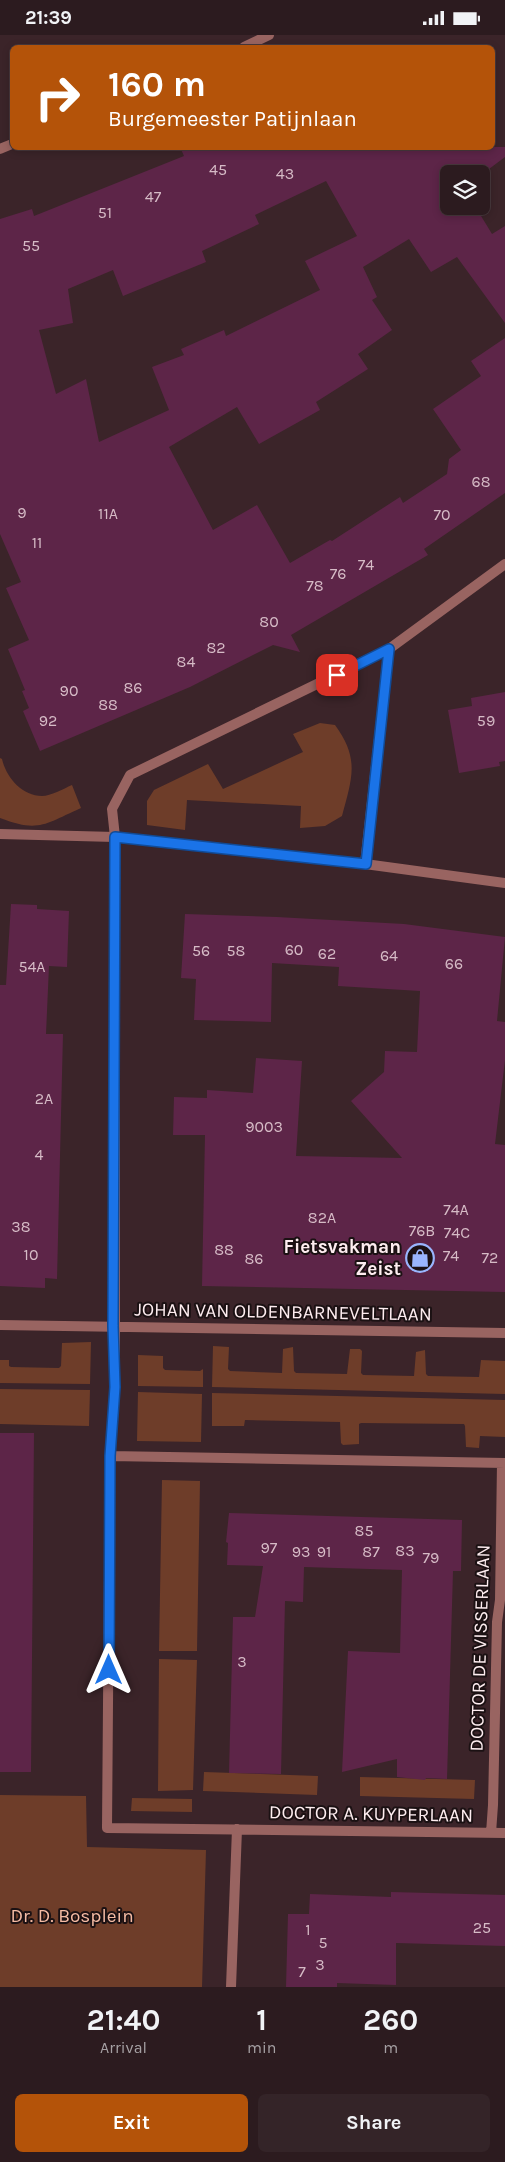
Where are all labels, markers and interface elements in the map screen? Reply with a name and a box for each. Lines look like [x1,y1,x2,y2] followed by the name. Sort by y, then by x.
[25,7,72,29] text: 21:39
[108,64,206,105] text: 160 m
[25,65,90,130] icon: right
[108,106,357,132] text: Burgemeester Patijnlaan
[209,160,227,179] house number: 45
[276,164,294,183] house number: 43
[440,165,490,215] map controls
[440,165,490,215] button: layers
[145,187,162,206] house number: 47
[98,203,112,222] house number: 51
[22,236,40,255] house number: 55
[472,472,491,491] house number: 68
[17,503,27,522] house number: 9
[98,504,118,523] house number: 11A
[433,505,451,524] house number: 70
[32,533,42,552] house number: 11
[358,555,374,574] house number: 74
[330,564,346,583] house number: 76
[306,576,324,595] house number: 78
[259,612,279,631] house number: 80
[206,638,226,657] house number: 82
[177,652,195,671] house number: 84
[316,654,358,696] pin
[323,661,351,689] icon: arrive
[124,678,143,697] house number: 86
[60,681,78,700] house number: 90
[98,695,118,714] house number: 88
[39,711,57,730] house number: 92
[477,711,495,730] house number: 59
[285,940,303,959] house number: 60
[192,941,210,960] house number: 56
[227,941,245,960] house number: 58
[318,944,336,963] house number: 62
[380,946,398,965] house number: 64
[445,954,463,973] house number: 66
[18,957,46,976] house number: 54A
[35,1089,53,1108] house number: 2A
[245,1117,283,1136] house number: 9003
[35,1145,44,1164] house number: 4
[443,1200,469,1219] house number: 74A
[308,1208,336,1227] house number: 82A
[11,1217,31,1236] house number: 38
[409,1221,435,1240] house number: 76B
[444,1223,470,1242] house number: 74C
[284,1236,401,1280] place label: Fietsvakman Zeist
[214,1240,234,1259] house number: 88
[405,1243,435,1273] shop icon: Fietsvakman Zeist
[24,1245,38,1264] house number: 10
[443,1246,459,1265] house number: 74
[482,1248,498,1267] house number: 72
[245,1249,264,1268] house number: 86
[134,1298,432,1326] street label: JOHAN VAN OLDENBARNEVELTLAAN
[355,1521,373,1540] house number: 85
[261,1538,278,1557] house number: 97
[395,1541,415,1560] house number: 83
[292,1542,310,1561] house number: 93
[317,1542,331,1561] house number: 91
[362,1542,380,1561] house number: 87
[465,1544,495,1752] street label: DOCTOR DE VISSERLAAN
[423,1548,439,1567] house number: 79
[82,1643,134,1695] position arrow
[237,1652,247,1671] house number: 3
[269,1801,473,1827] street label: DOCTOR A. KUYPERLAAN
[10,1905,134,1927] park label: Dr. D. Bosplein
[473,1918,491,1937] house number: 25
[305,1920,311,1939] house number: 1
[318,1933,328,1952] house number: 5
[315,1955,325,1974] house number: 3
[298,1962,306,1981] house number: 7
[87,2002,160,2038] text: 21:40
[256,2002,267,2038] text: 1
[363,2002,418,2038] text: 260
[100,2038,147,2057] text: Arrival
[247,2038,276,2057] text: min
[383,2038,398,2057] text: m
[15,2094,248,2152] button: Exit
[258,2094,490,2152] button: Share

